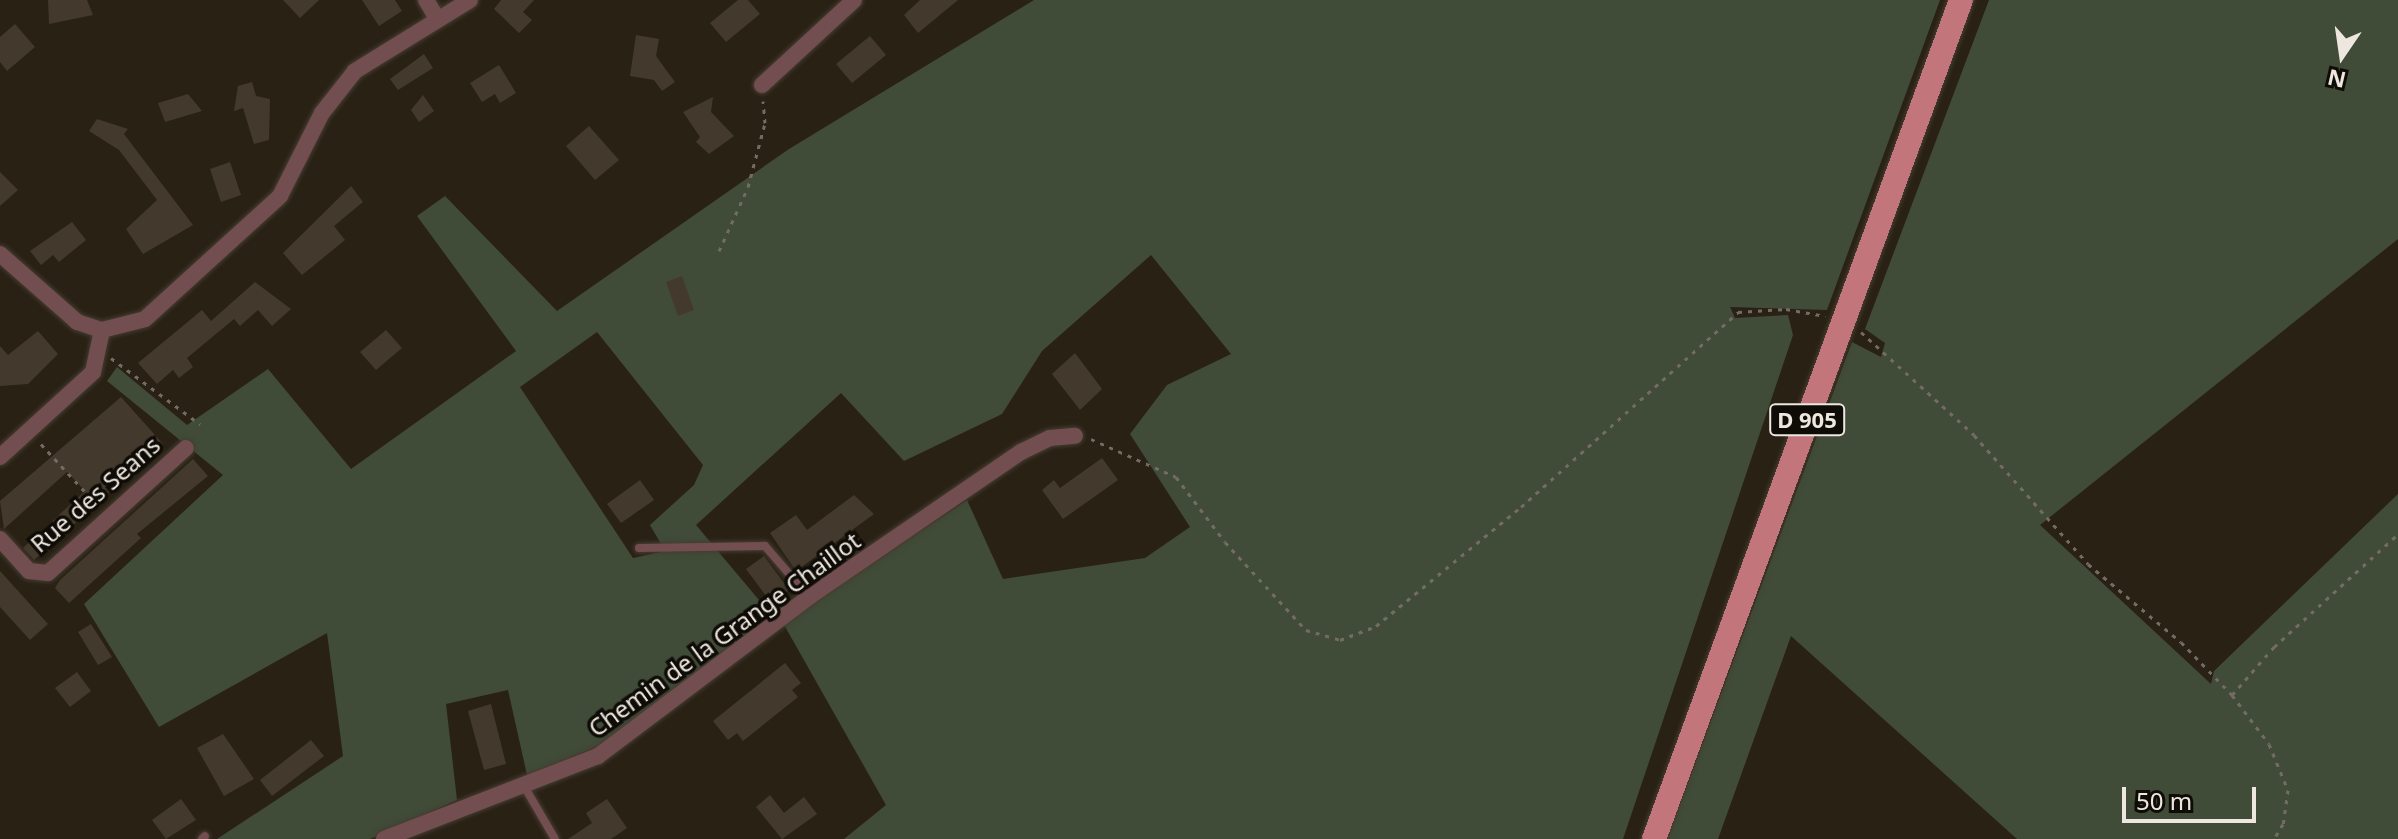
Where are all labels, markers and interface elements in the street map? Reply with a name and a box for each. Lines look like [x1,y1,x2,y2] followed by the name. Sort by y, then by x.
[2302,16,2382,96] north arrow
[2325,63,2349,96] text: N
[1769,402,1845,438] road number: D 905
[24,430,166,558] street label: Rue des Seans
[583,526,865,742] street label: Chemin de la Grange Chaillot
[2126,771,2260,821] scale bar
[2136,784,2192,817] text: 50 m

